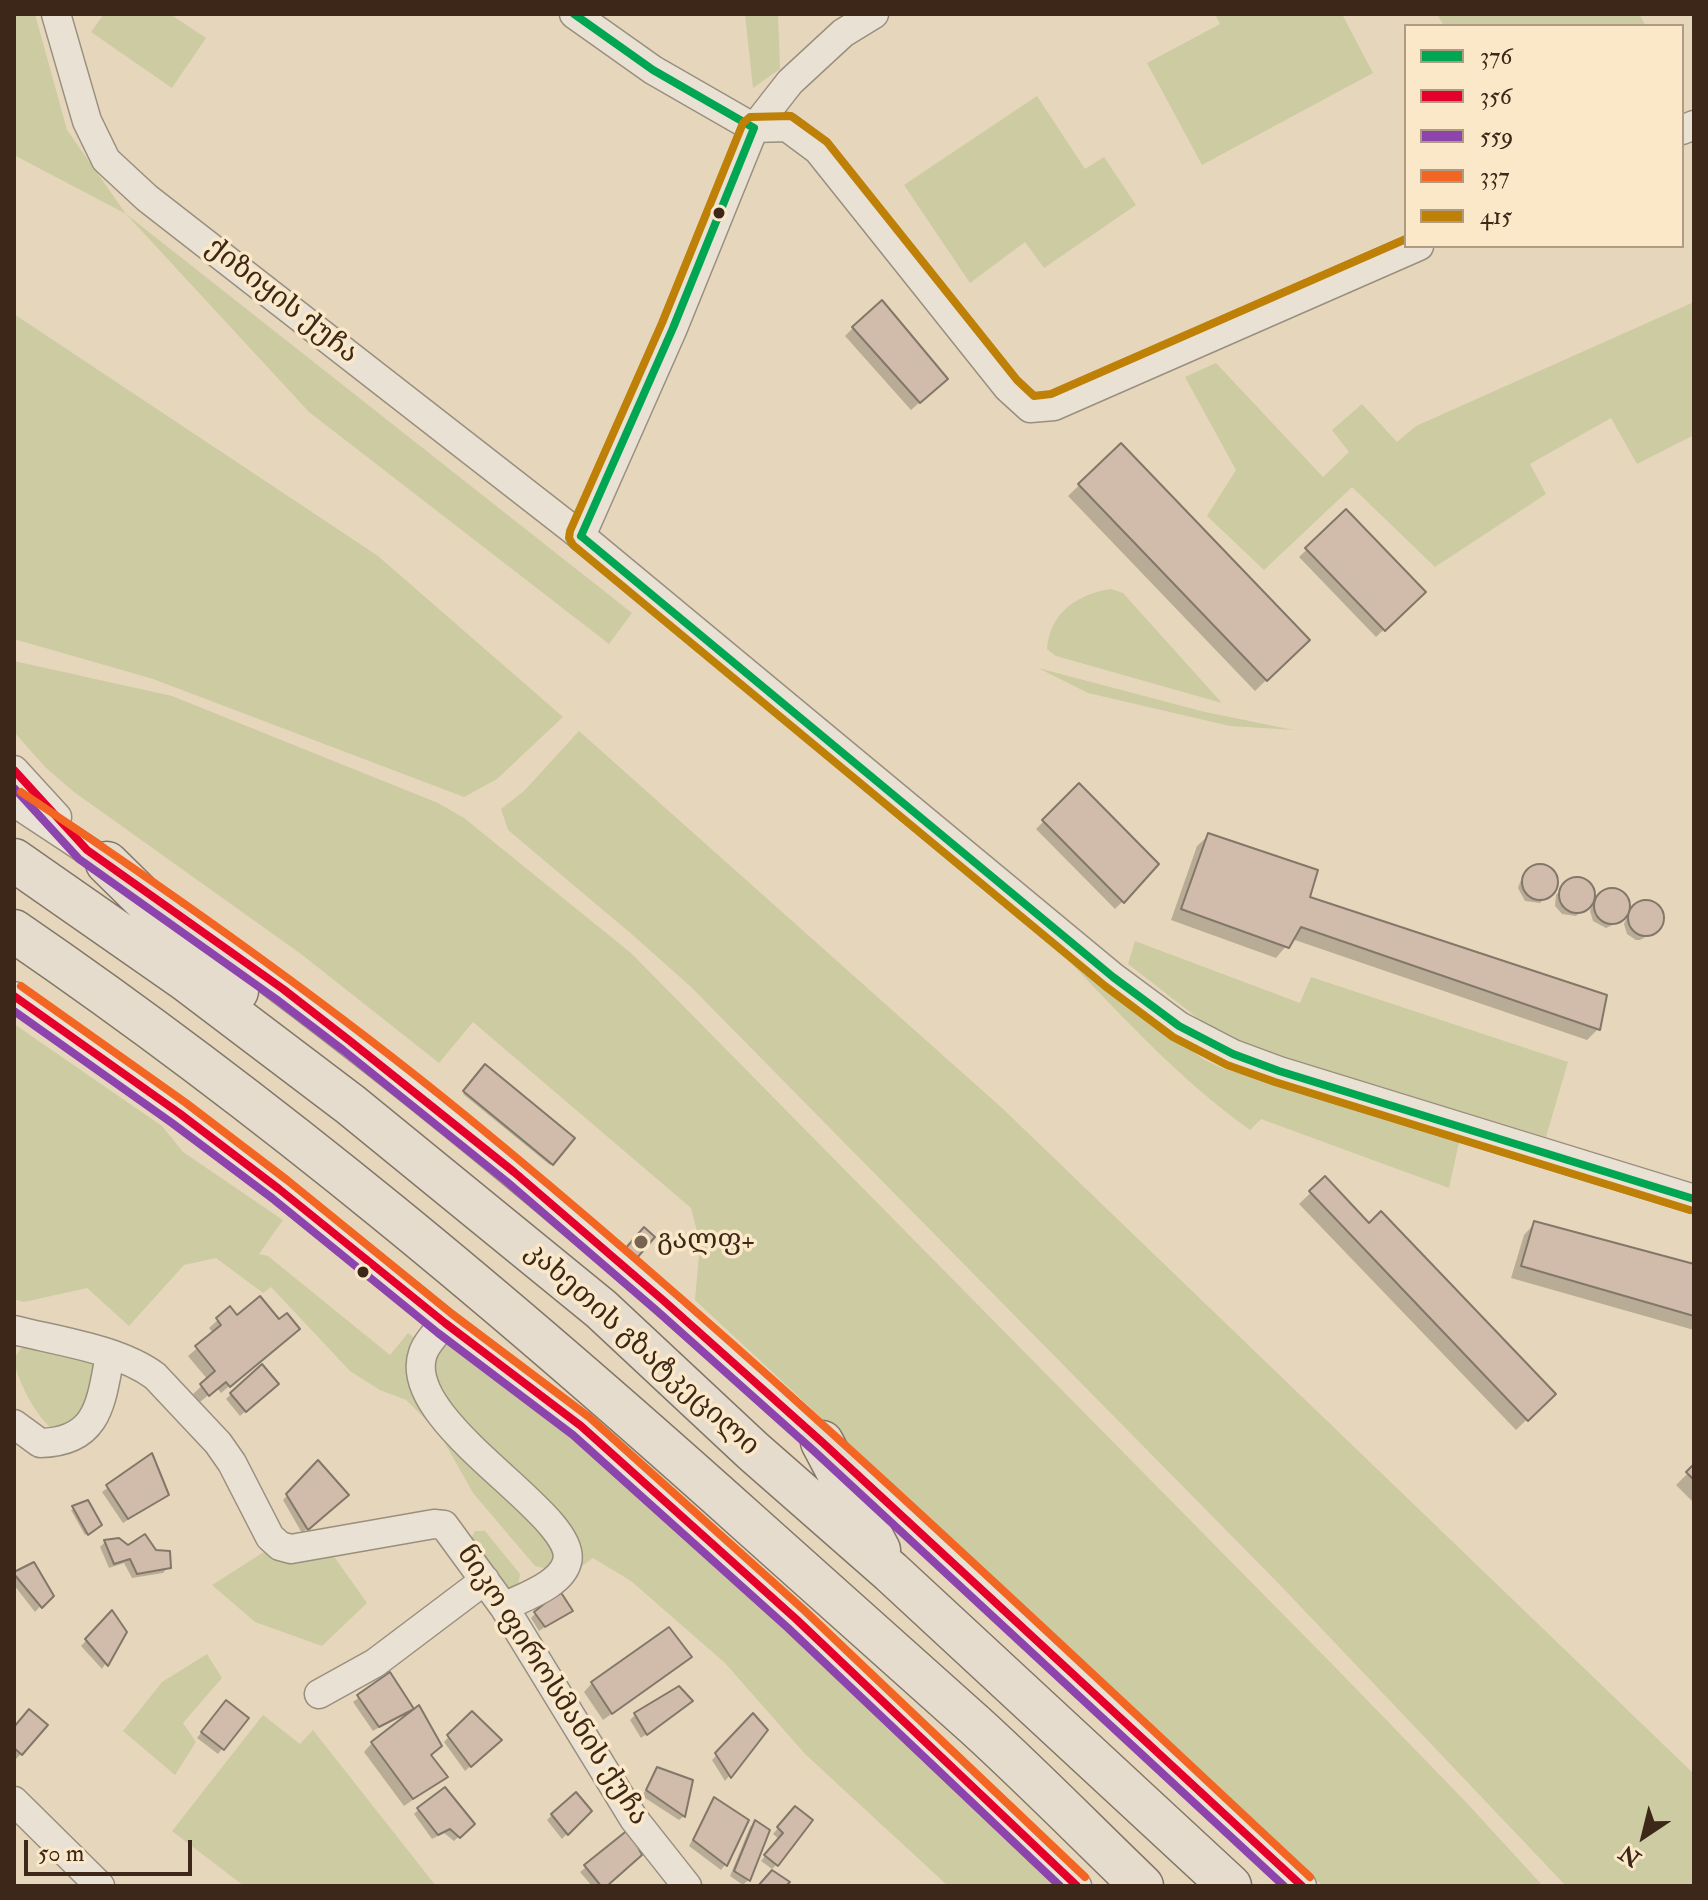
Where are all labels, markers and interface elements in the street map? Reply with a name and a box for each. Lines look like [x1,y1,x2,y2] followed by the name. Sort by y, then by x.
[1404,24,1684,248] legend
[1480,41,1512,72] text: 376
[1480,81,1512,112] text: 356
[1480,121,1513,152] text: 559
[1480,161,1509,192] text: 337
[1480,201,1512,232] text: 415
[711,205,727,221] unlabelled marker
[198,232,364,372] street label: ქიზიყის ქუჩა
[657,1225,755,1259] place label: გალფ+
[632,1233,650,1251] marker: გალფ+
[517,1236,765,1464] street label: კახეთის გზატკეცილი
[355,1264,371,1280] unlabelled marker
[448,1540,654,1832] street label: ნიკო ფიროსმანის ქუჩა
[1604,1796,1684,1876] north arrow
[28,1824,196,1874] scale bar
[38,1838,84,1869] text: 50 m
[1614,1839,1646,1873] text: N

